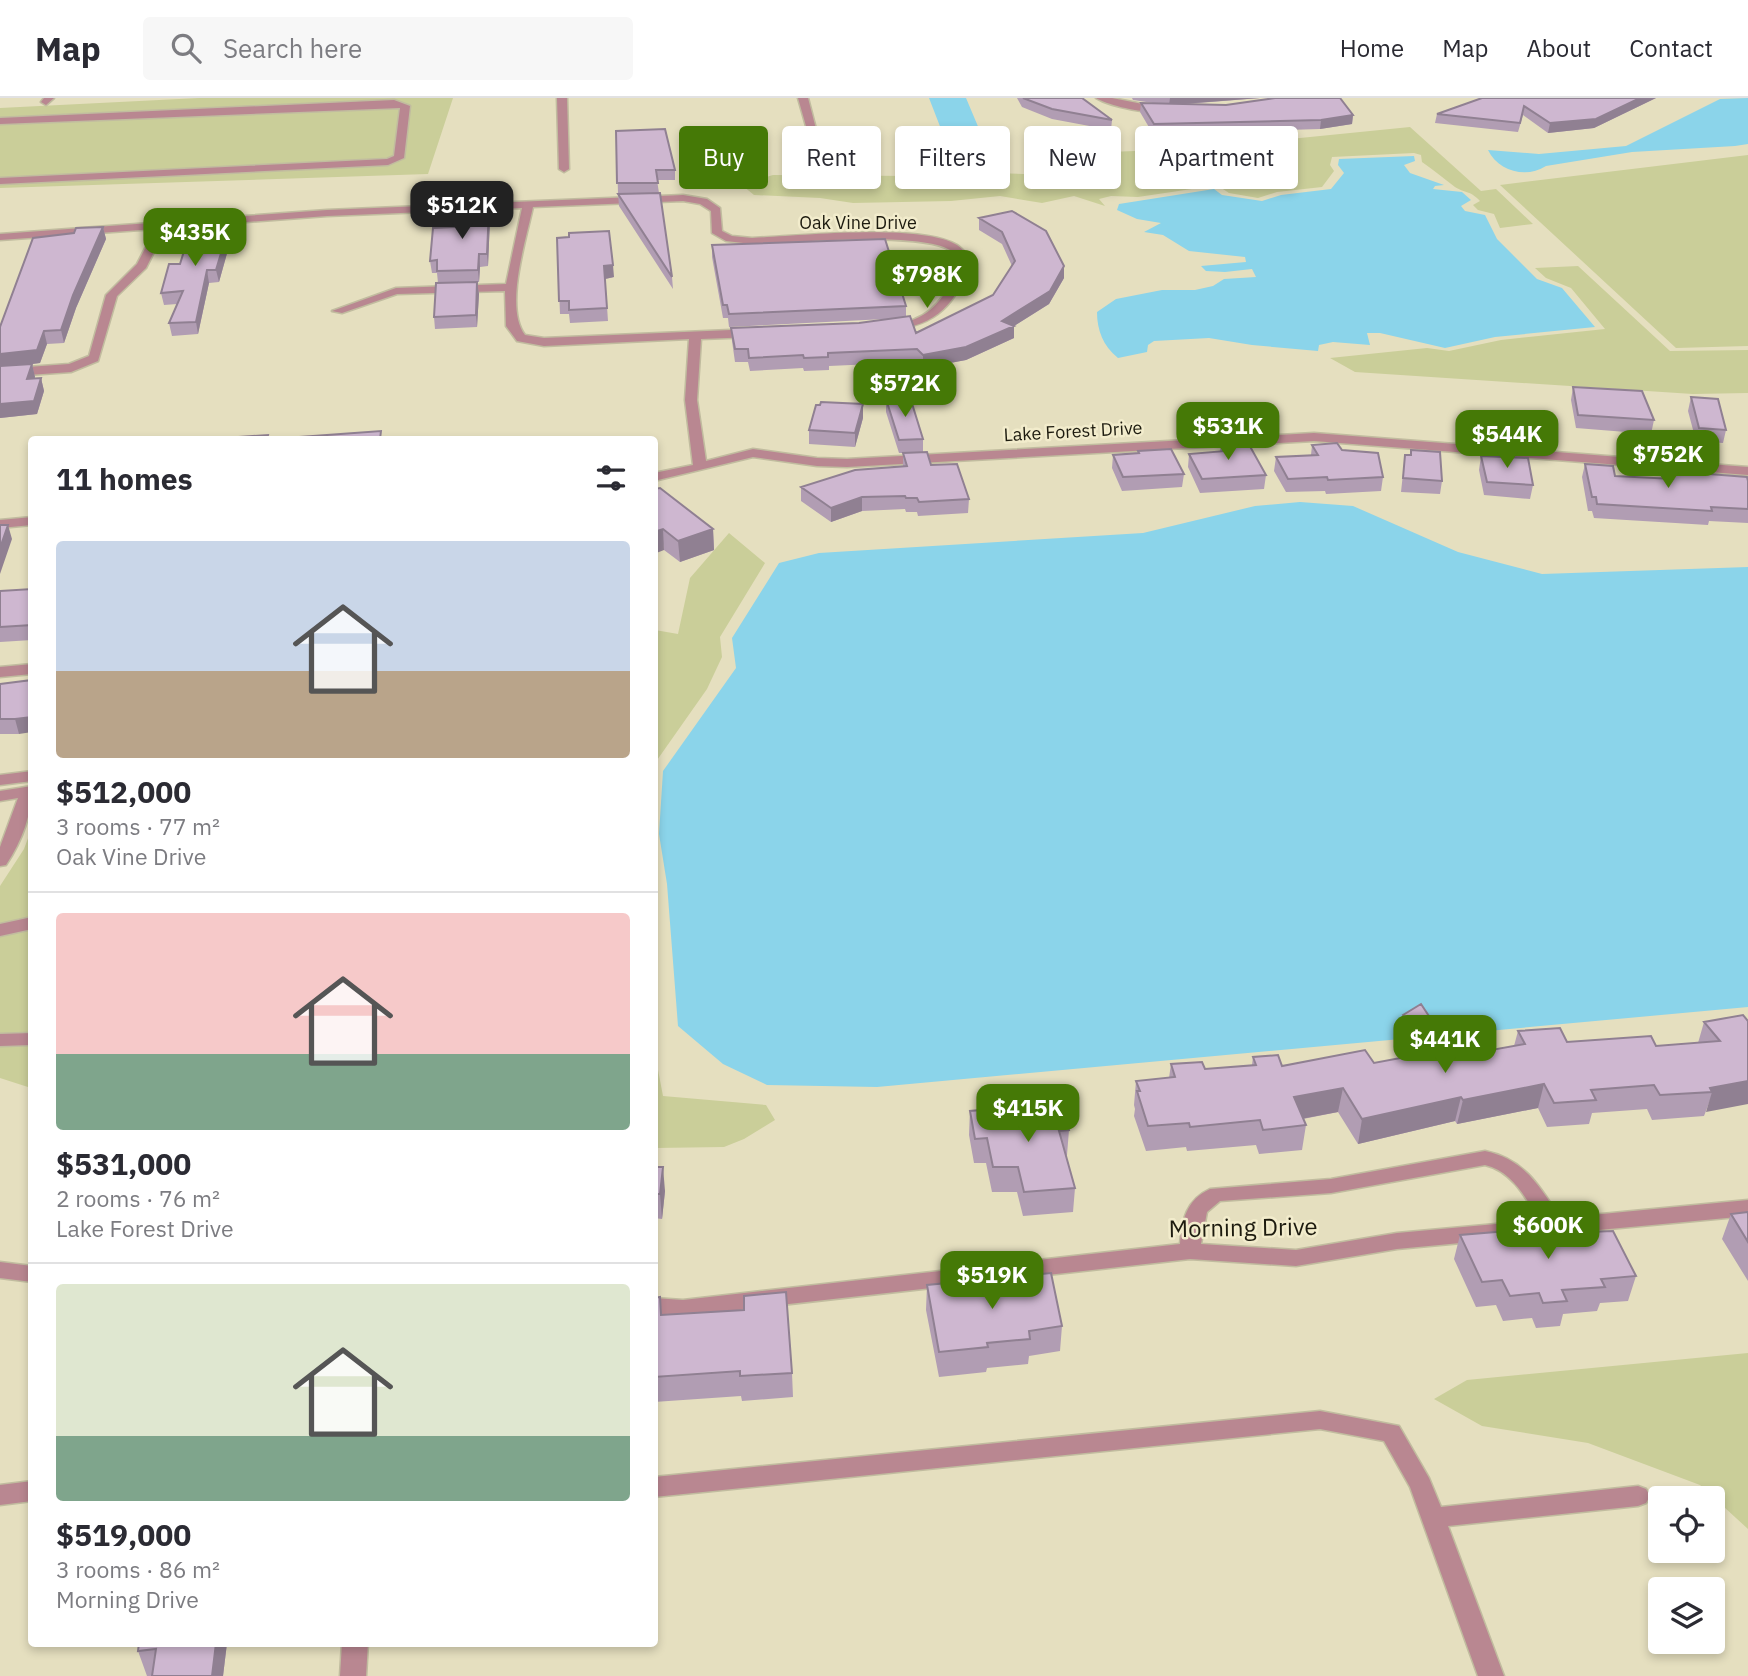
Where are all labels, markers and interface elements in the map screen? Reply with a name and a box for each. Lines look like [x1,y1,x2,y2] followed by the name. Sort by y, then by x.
[143,17,633,80] search box
[35,27,101,70] text: Map
[167,29,205,67] icon: search
[223,31,362,65] text: Search here
[1340,32,1404,64] text: Home
[1442,32,1488,64] text: Map
[1526,32,1591,64] text: About
[1629,32,1713,64] text: Contact
[679,126,768,189] chip: Buy
[782,126,881,189] chip: Rent
[895,126,1010,189] chip: Filters
[1024,126,1121,189] chip: New
[1135,126,1298,189] chip: Apartment
[413,181,511,241] pin: $512K
[426,189,498,219] text: $512K
[146,208,244,268] pin: $435K
[799,211,917,234] street label: Oak Vine Drive
[159,216,231,246] text: $435K
[878,250,976,310] pin: $798K
[891,258,963,288] text: $798K
[856,360,954,419] pin: $572K
[869,367,941,397] text: $572K
[1179,402,1277,462] pin: $531K
[1192,410,1264,440] text: $531K
[1458,410,1556,470] pin: $544K
[1003,416,1143,446] street label: Lake Forest Drive
[1471,418,1543,448] text: $544K
[1619,430,1717,490] pin: $752K
[1632,438,1704,468] text: $752K
[56,459,193,498] text: 11 homes
[592,459,630,497] icon: filters
[280,586,406,712] icon: home
[56,772,191,811] text: $512,000
[56,811,220,841] text: 3 rooms · 77 m²
[56,841,206,871] text: Oak Vine Drive
[280,958,406,1084] icon: home
[1396,1016,1494,1075] pin: $441K
[1409,1023,1481,1053] text: $441K
[979,1084,1077,1144] pin: $415K
[992,1092,1064,1122] text: $415K
[56,1144,191,1183] text: $531,000
[56,1183,220,1213] text: 2 rooms · 76 m²
[1499,1202,1597,1261] pin: $600K
[1512,1209,1584,1239] text: $600K
[1168,1210,1318,1244] street label: Morning Drive
[56,1213,234,1243] text: Lake Forest Drive
[943,1252,1041,1311] pin: $519K
[956,1259,1028,1289] text: $519K
[280,1329,406,1455] icon: home
[1648,1486,1725,1654] map controls
[1648,1486,1725,1563] button: locate
[56,1515,191,1554] text: $519,000
[56,1554,220,1584] text: 3 rooms · 86 m²
[1648,1577,1725,1654] button: layers
[56,1584,199,1614] text: Morning Drive

